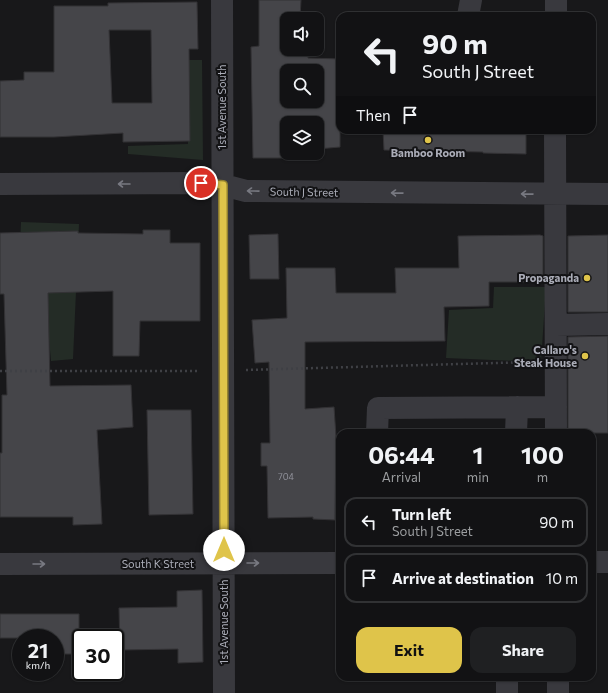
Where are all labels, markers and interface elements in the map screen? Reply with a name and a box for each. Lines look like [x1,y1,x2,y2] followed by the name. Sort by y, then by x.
[280,12,324,160] map controls
[280,12,324,56] button: sound
[422,26,488,60] text: 90 m
[356,28,408,80] icon: left
[422,60,534,82] text: South J Street
[215,64,228,150] street label: 1st Avenue South
[280,64,324,108] button: search
[399,104,421,126] icon: arrive
[356,106,391,124] text: Then
[280,116,324,160] button: layers
[423,135,433,145] marker: Bamboo Room
[391,146,466,159] place label: Bamboo Room
[184,166,218,200] pin
[190,172,212,194] icon: arrive
[118,180,131,188] one-way arrow
[270,184,339,200] street label: South J Street
[247,187,260,195] one-way arrow
[391,189,404,197] one-way arrow
[521,190,534,198] one-way arrow
[518,271,579,284] place label: Propaganda
[582,273,592,283] marker: Propaganda
[514,343,577,369] place label: Callaro's Steak House
[580,351,590,361] marker: Callaro's Steak House
[368,440,435,469] text: 06:44
[472,440,483,469] text: 1
[521,440,564,469] text: 100
[382,469,421,485] text: Arrival
[467,469,489,485] text: min
[537,469,548,485] text: m
[278,471,295,482] house number: 704
[392,505,451,523] text: Turn left
[358,511,380,533] icon: left
[539,513,574,531] text: 90 m
[392,523,473,539] text: South J Street
[203,529,245,571] position arrow
[122,557,195,570] street label: South K Street
[246,559,259,567] one-way arrow
[32,560,45,568] one-way arrow
[358,567,380,589] icon: arrive
[392,569,534,587] text: Arrive at destination
[546,569,578,587] text: 10 m
[217,579,230,665] street label: 1st Avenue South
[356,627,462,673] button: Exit
[470,627,576,673] button: Share
[72,629,124,681] speed limit sign: 30
[28,638,48,662] text: 21
[26,659,50,671] text: km/h

